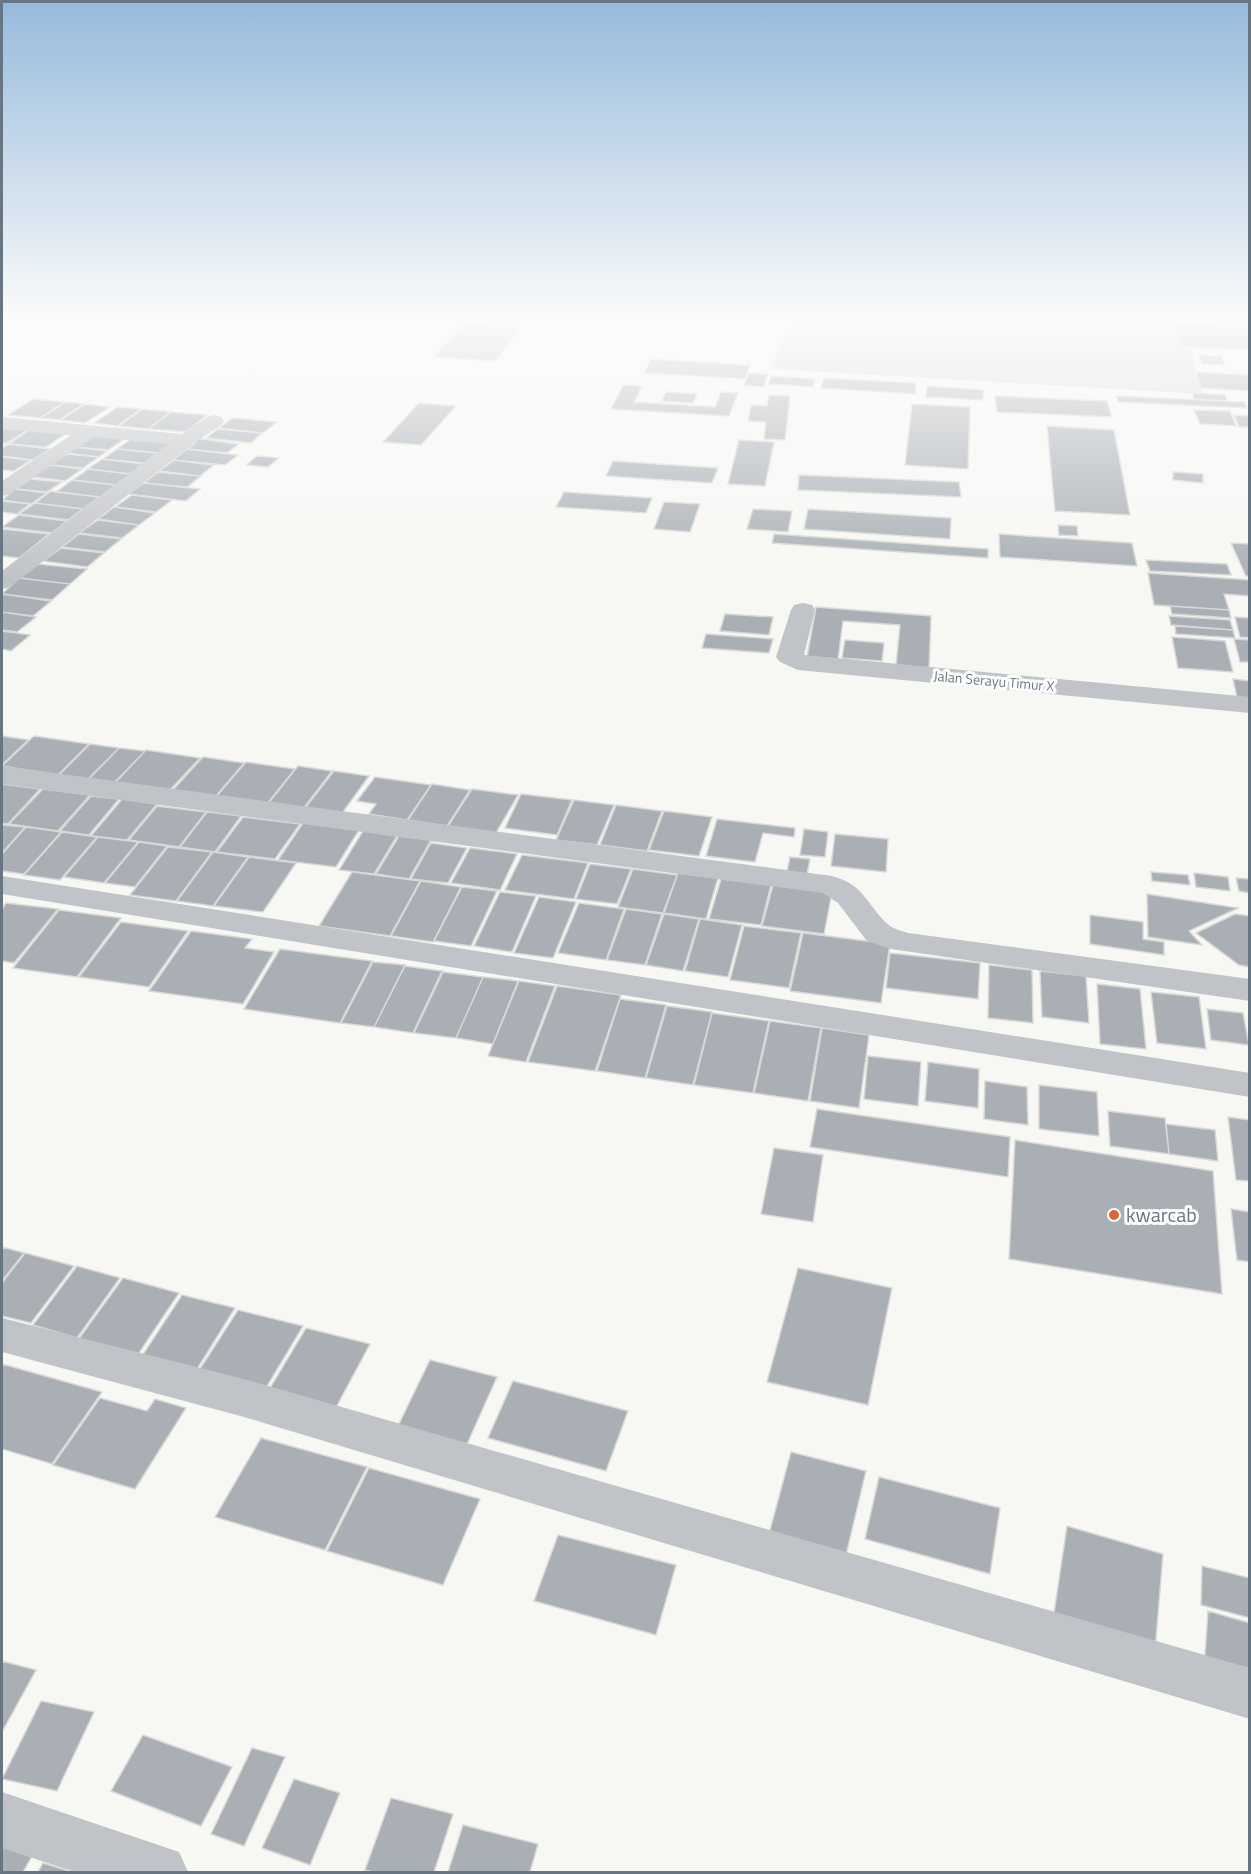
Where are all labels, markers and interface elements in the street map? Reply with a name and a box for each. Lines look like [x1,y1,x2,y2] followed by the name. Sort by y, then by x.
[933,665,1055,696] street label: Jalan Serayu Timur X
[1126,1199,1197,1230] place label: kwarcab
[1107,1208,1121,1222] marker: kwarcab

